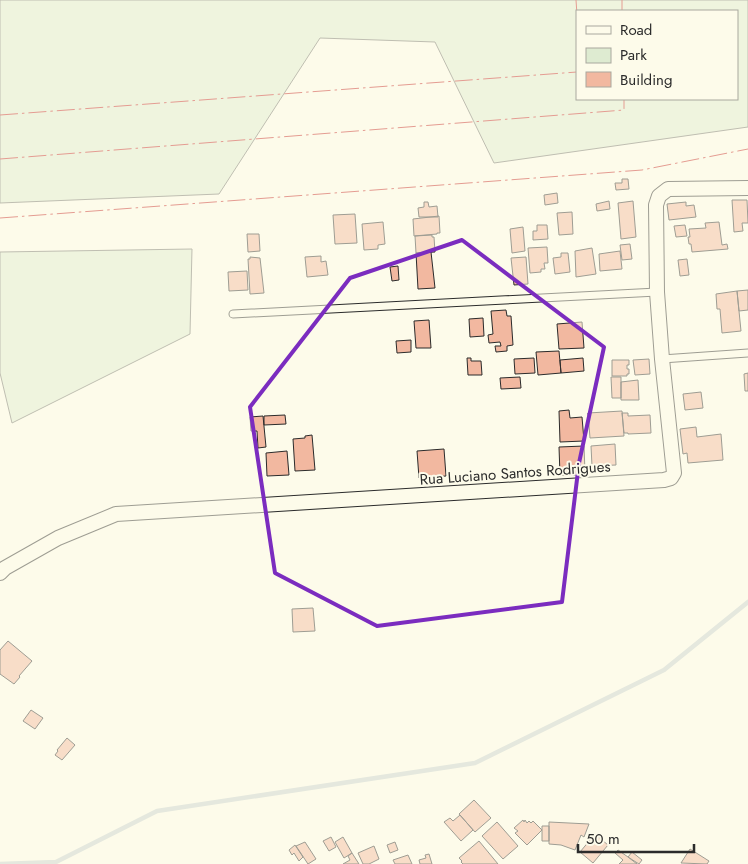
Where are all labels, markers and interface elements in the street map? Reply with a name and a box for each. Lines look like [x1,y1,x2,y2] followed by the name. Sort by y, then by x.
[576,10,738,100] legend
[620,19,652,41] text: Road
[620,44,647,66] text: Park
[620,69,672,91] text: Building
[419,455,611,491] street label: Rua Luciano Santos Rodrigues
[578,822,694,854] scale bar
[586,828,620,850] text: 50 m

